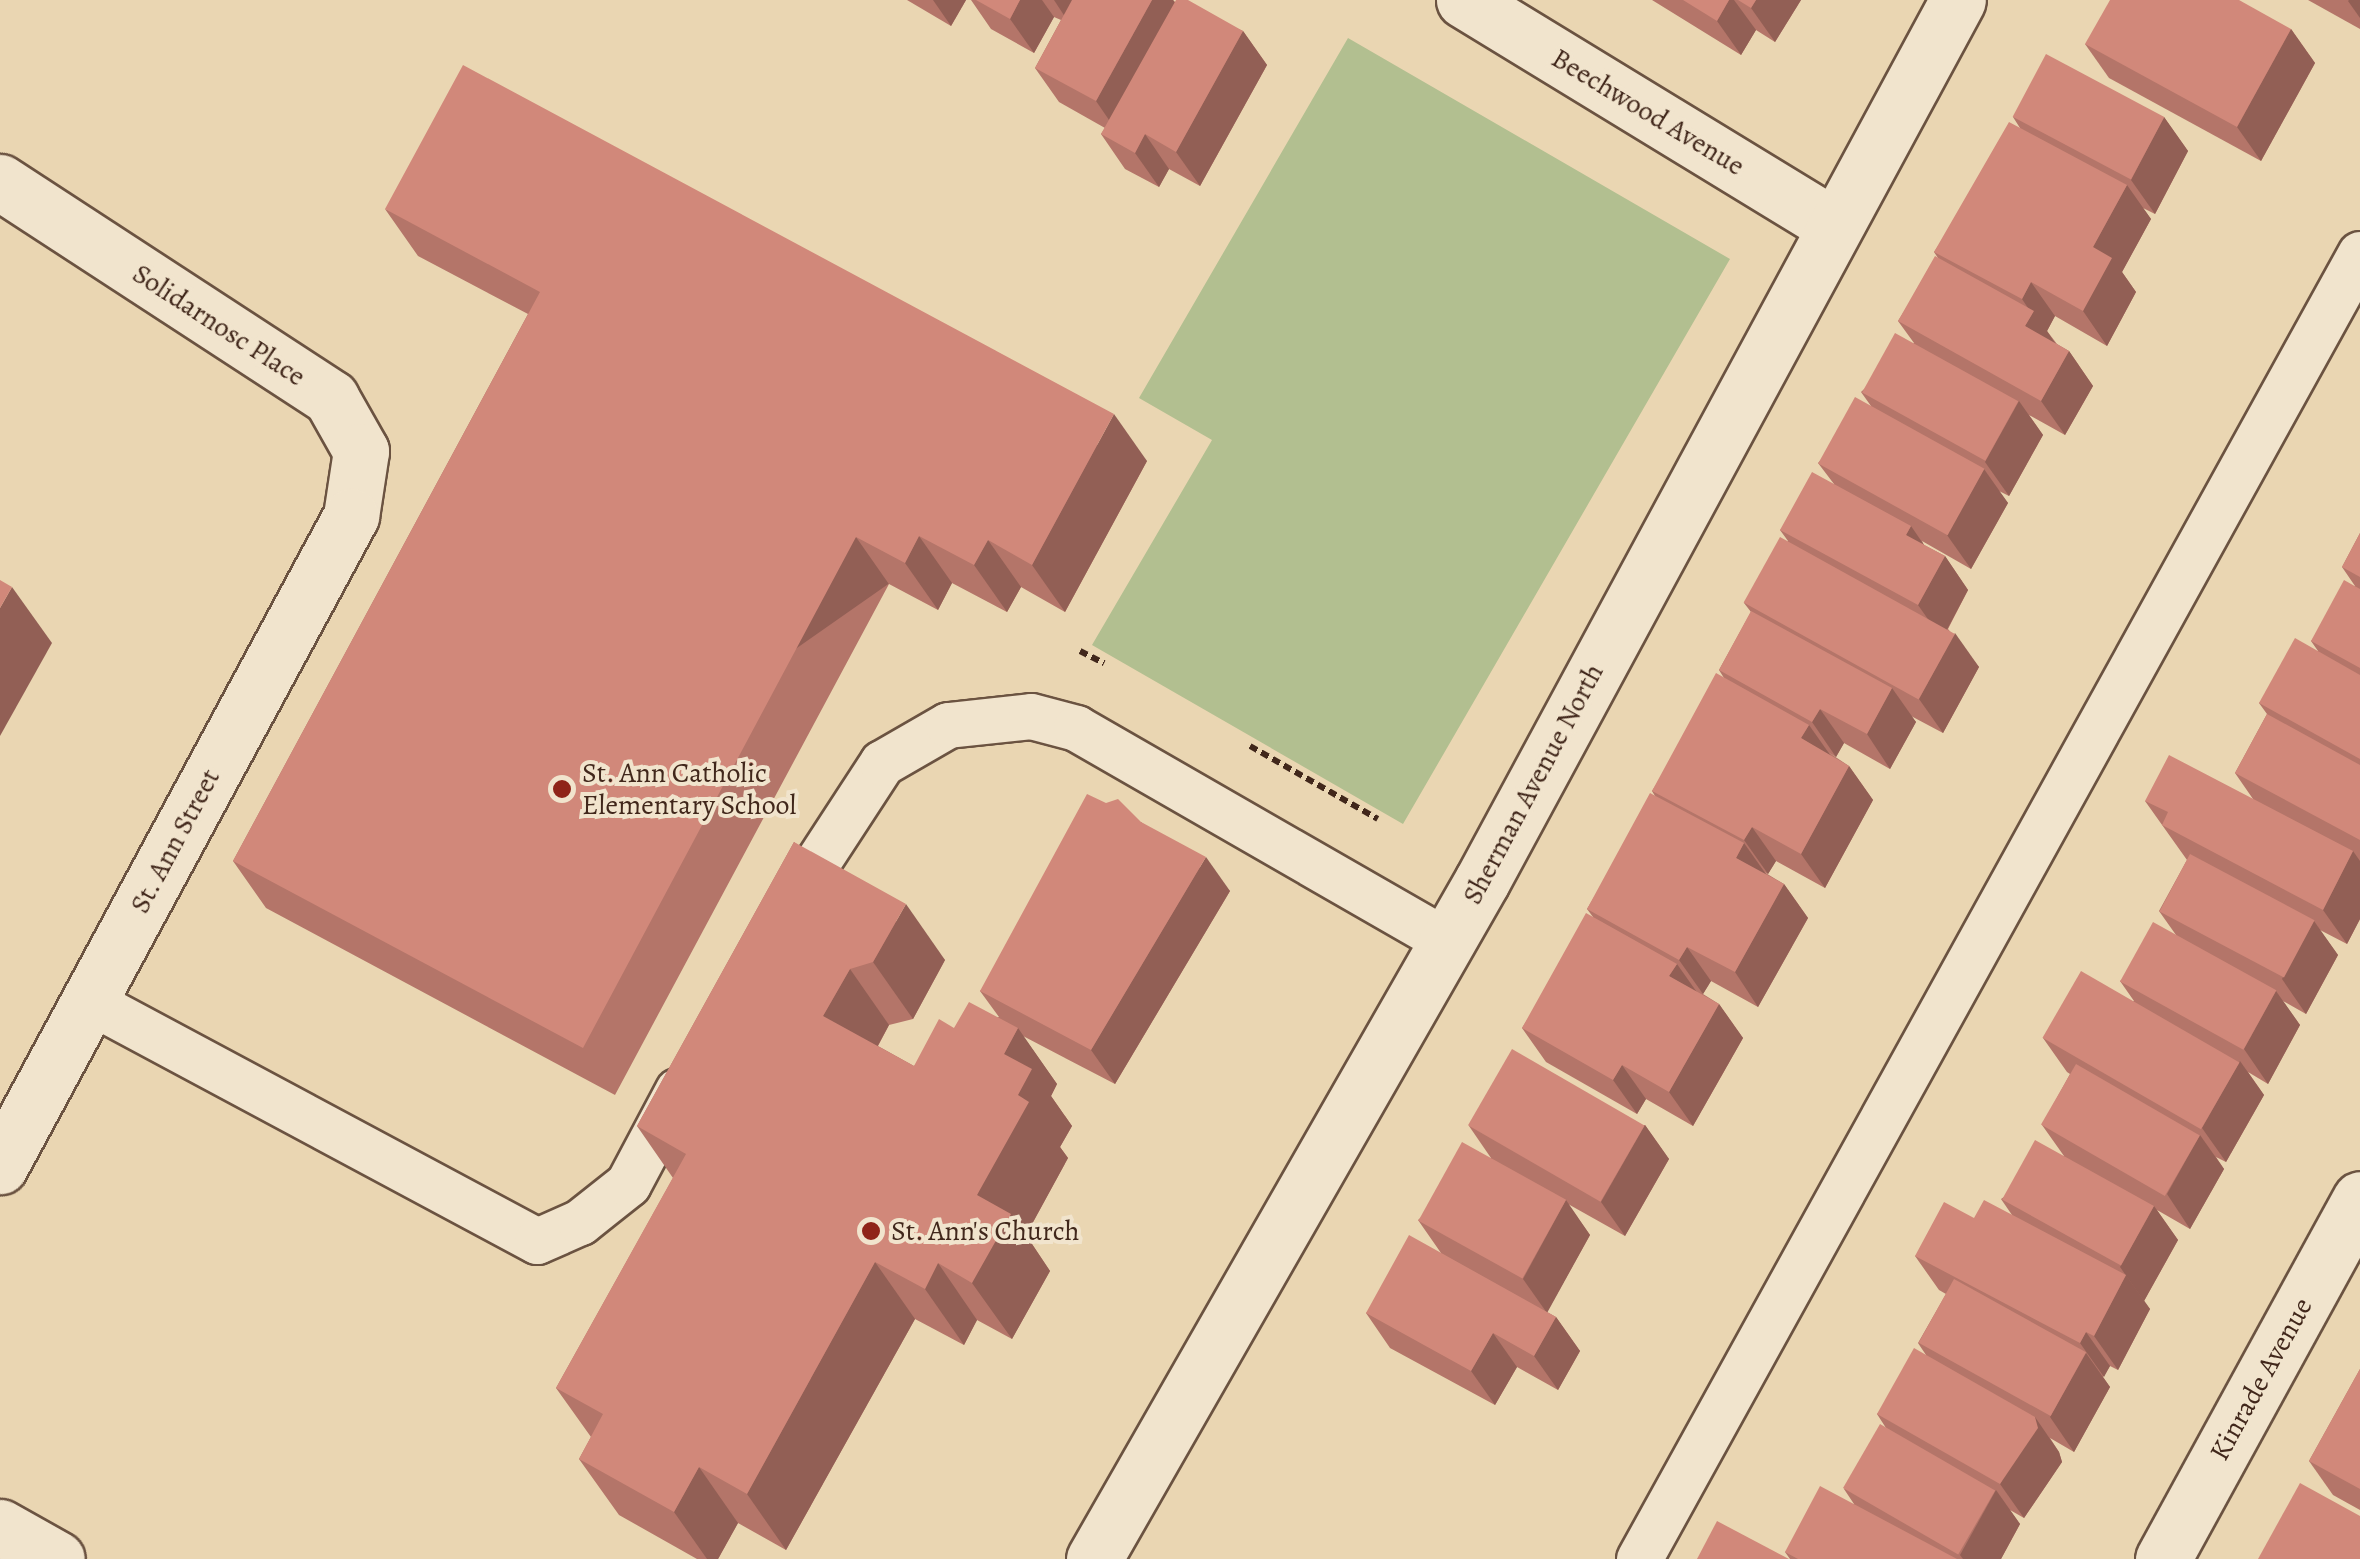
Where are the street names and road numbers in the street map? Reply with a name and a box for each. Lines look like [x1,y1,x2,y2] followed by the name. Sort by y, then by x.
[1546,41,1750,183] street label: Beechwood Avenue
[126,257,312,393] street label: Solidarnosc Place
[1455,658,1611,910] street label: Sherman Avenue North
[123,763,227,919] street label: St. Ann Street
[2202,1292,2320,1466] street label: Kinrade Avenue

